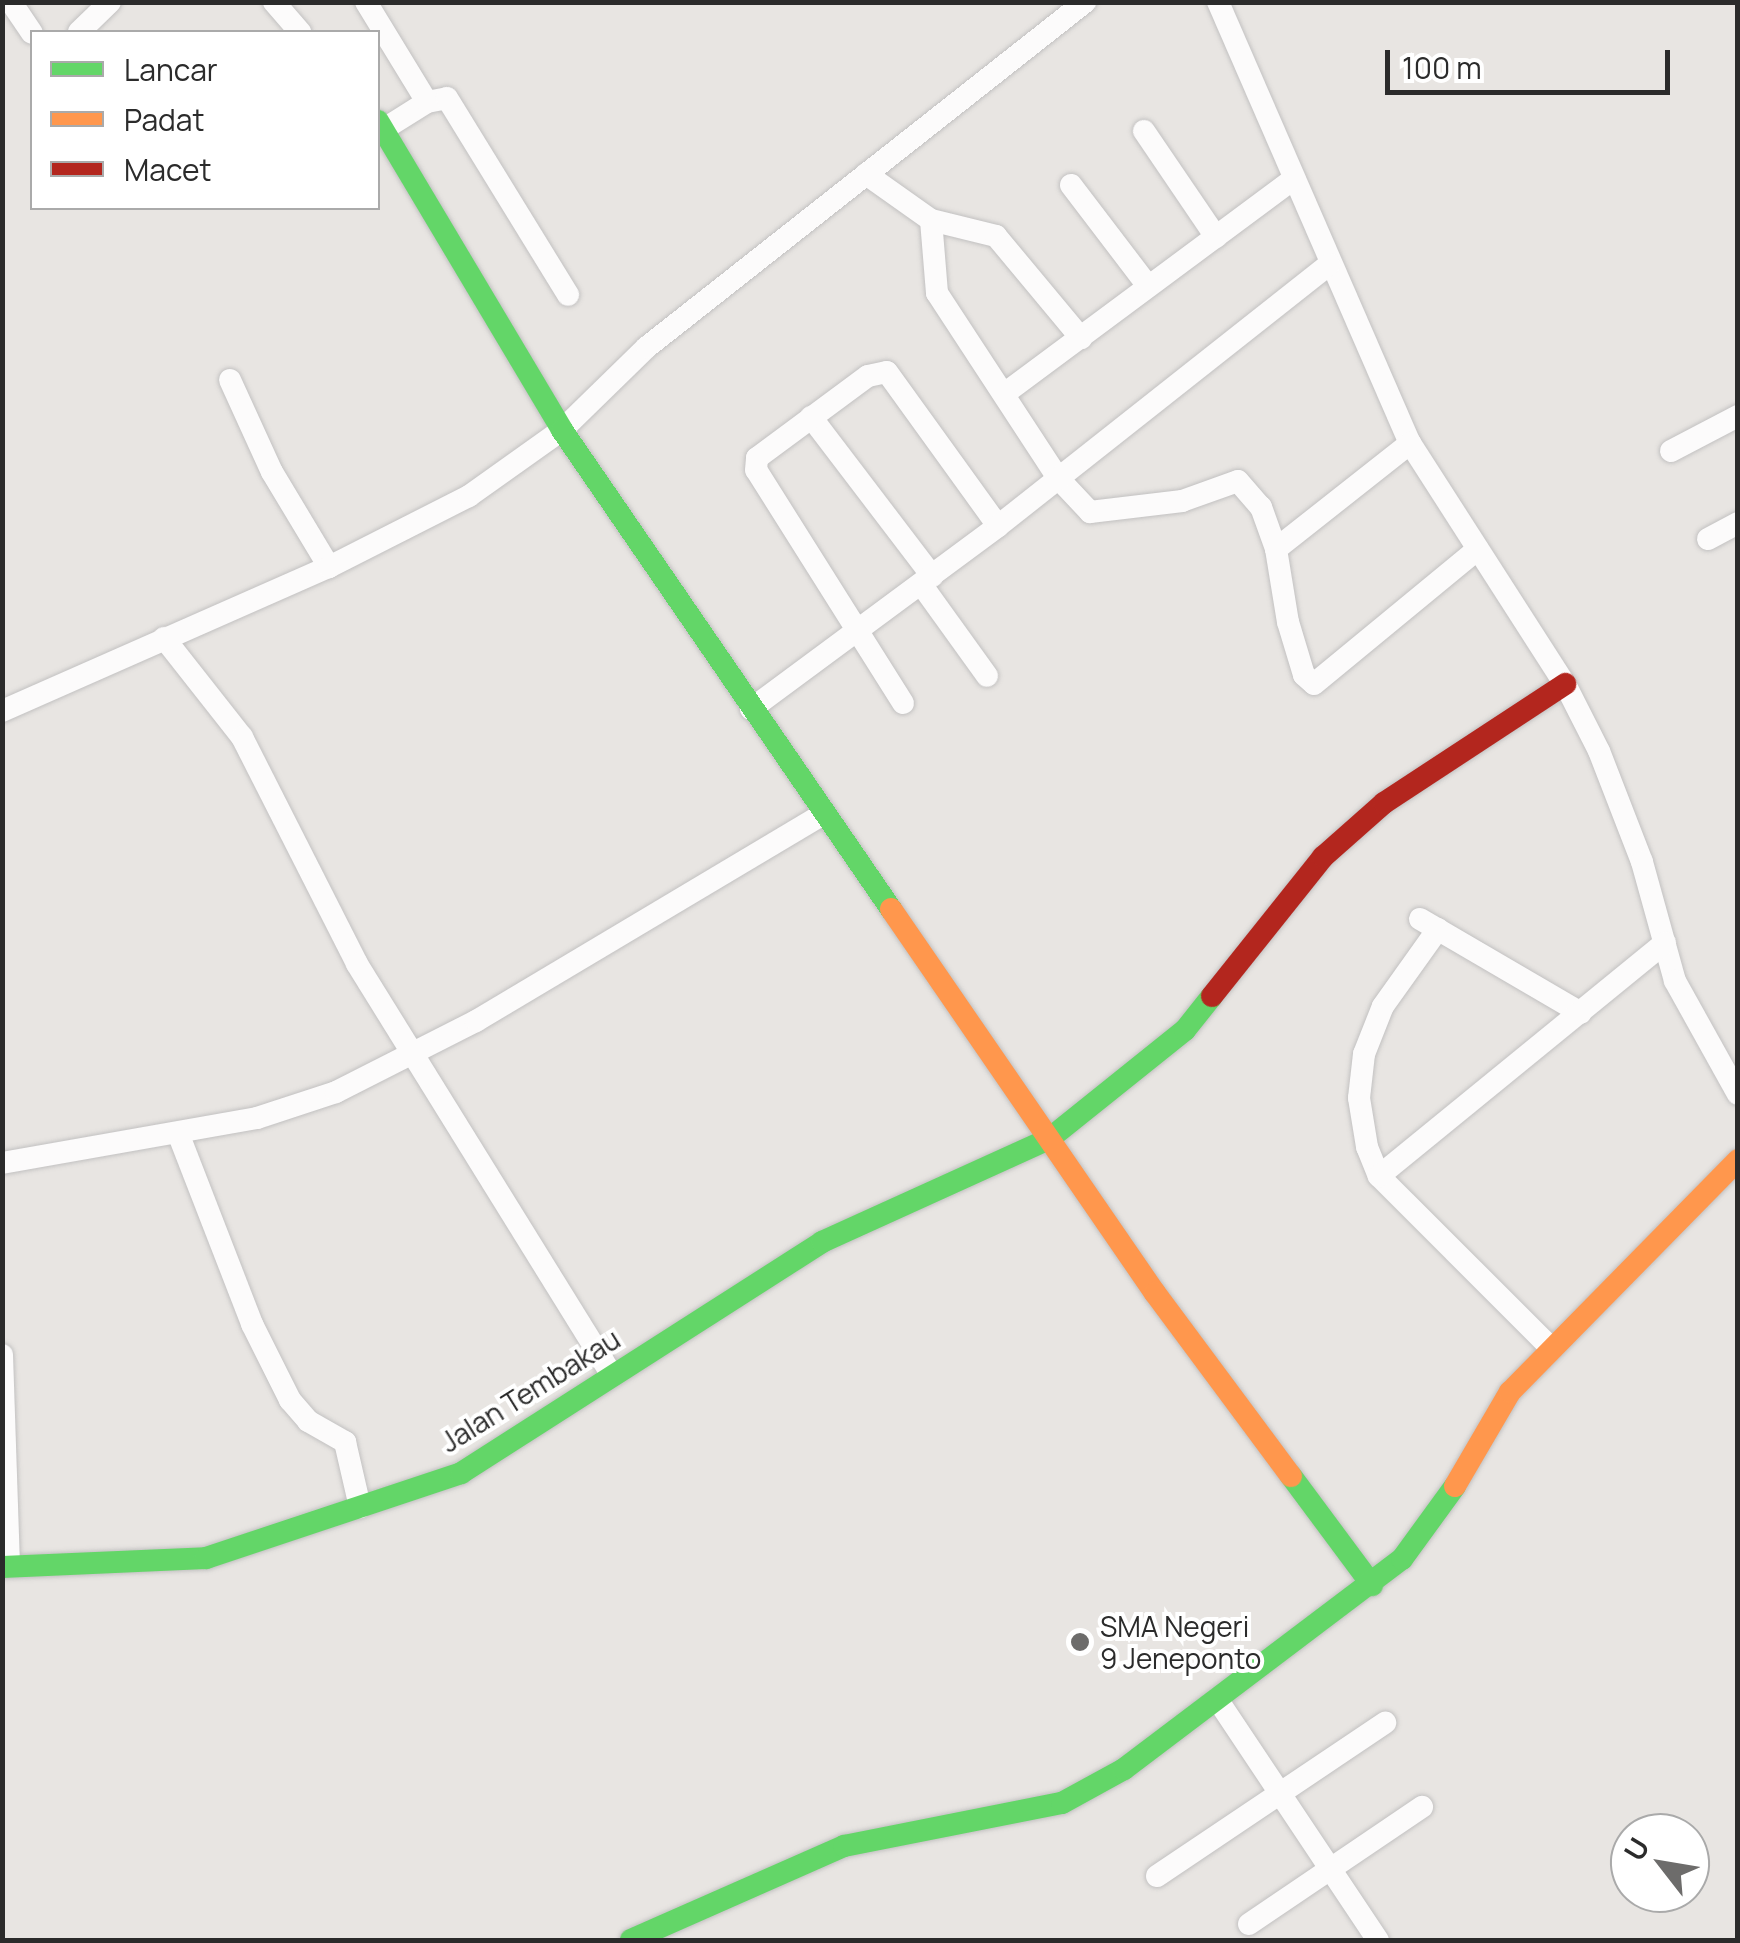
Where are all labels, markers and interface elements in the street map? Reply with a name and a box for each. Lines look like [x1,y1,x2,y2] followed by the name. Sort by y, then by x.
[30,30,380,210] legend
[1390,30,1675,92] scale bar
[1402,47,1482,88] text: 100 m
[124,49,218,90] text: Lancar
[124,99,205,140] text: Padat
[124,149,212,190] text: Macet
[434,1321,626,1459] street label: Jalan Tembakau
[1100,1609,1261,1675] place label: SMA Negeri 9 Jeneponto
[1069,1631,1091,1653] marker: SMA Negeri 9 Jeneponto
[1610,1813,1710,1913] north arrow
[1615,1830,1657,1867] text: U

